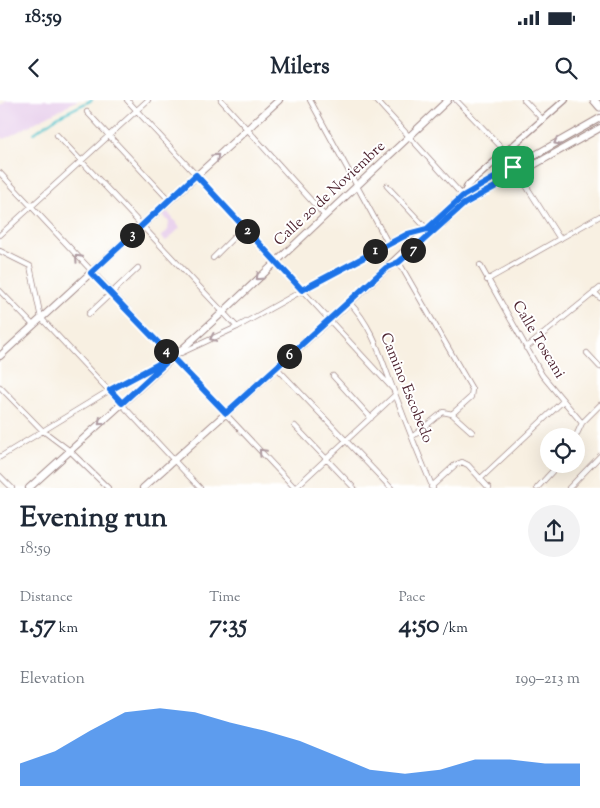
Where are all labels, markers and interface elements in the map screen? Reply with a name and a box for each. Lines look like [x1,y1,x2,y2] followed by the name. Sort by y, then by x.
[25,4,62,31] text: 18:59
[270,52,330,84] text: Milers
[20,54,48,82] icon: back
[552,54,580,82] icon: search
[554,136,563,146] one-way arrow
[270,137,390,251] street label: Calle 20 de Noviembre
[492,146,534,188] pin
[499,153,527,181] icon: arrive
[211,154,220,163] one-way arrow
[234,218,260,244] pin: 2
[244,221,251,241] text: 2
[120,222,144,248] pin: 3
[130,225,135,245] text: 3
[362,238,388,264] pin: 1
[400,238,426,262] pin: 7
[410,240,417,260] text: 7
[373,241,378,261] text: 1
[75,255,84,264] one-way arrow
[256,271,265,280] one-way arrow
[507,297,569,383] street label: Calle Toscani
[374,330,438,446] street label: Camino Escobedo
[209,332,218,343] one-way arrow
[154,338,178,364] pin: 4
[163,341,170,361] text: 4
[276,344,302,368] pin: 6
[286,346,293,366] text: 6
[97,416,106,425] one-way arrow
[540,428,585,473] map controls
[540,428,585,473] button: locate
[259,449,268,458] one-way arrow
[20,499,167,539] text: Evening run
[528,505,580,557] button: share
[20,538,51,561] text: 18:59
[20,588,73,608] text: Distance
[209,588,240,608] text: Time
[399,588,425,608] text: Pace
[20,608,56,644] text: 1.57
[209,608,247,644] text: 7:35
[399,608,440,644] text: 4:50
[56,619,78,639] text: km
[440,619,468,639] text: /km
[20,668,85,691] text: Elevation
[515,668,580,691] text: 199–213 m

